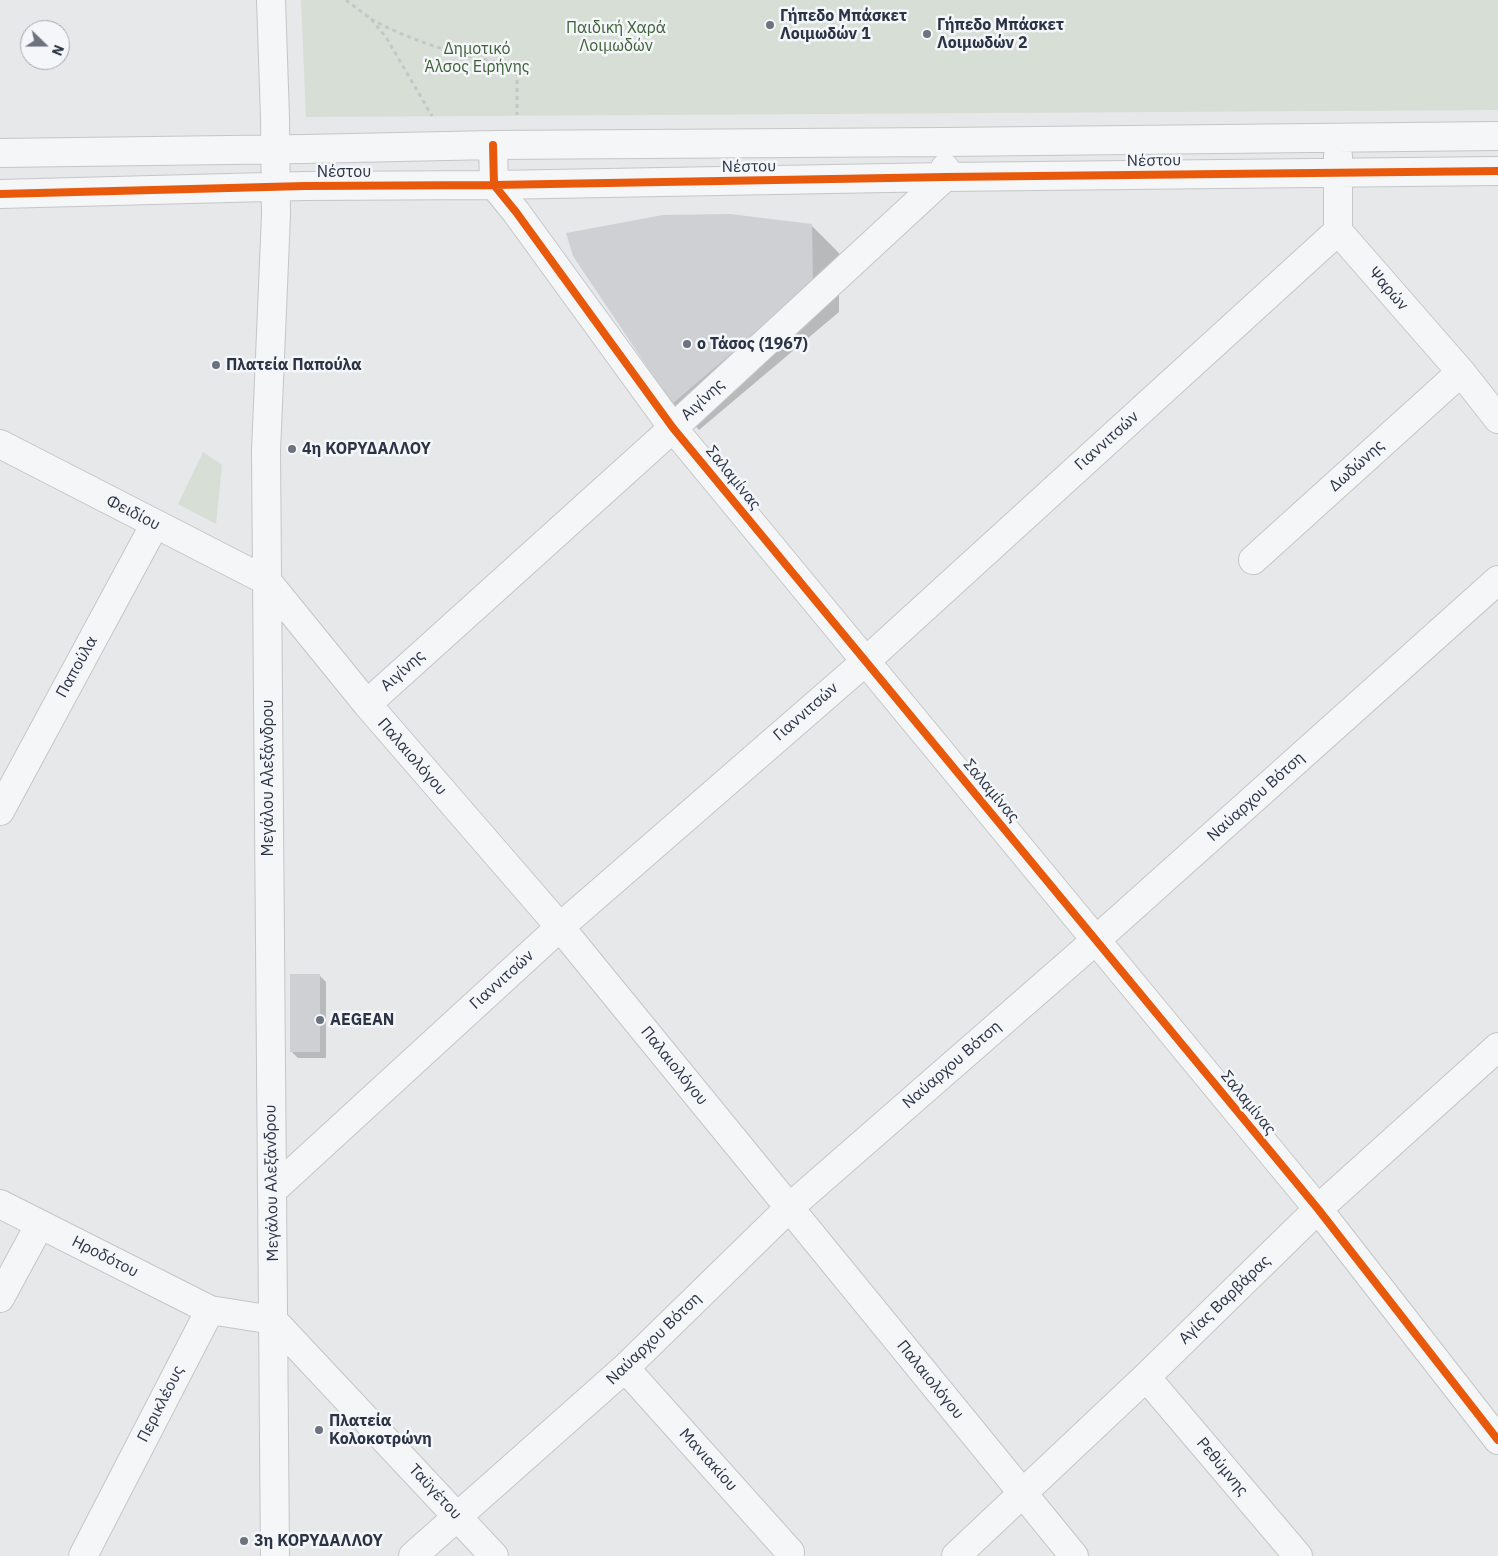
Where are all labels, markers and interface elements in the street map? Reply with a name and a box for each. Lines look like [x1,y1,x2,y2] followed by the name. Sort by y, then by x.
[780,6,907,44] place label: Γήπεδο Μπάσκετ Λοιμωδών 1
[937,15,1064,53] place label: Γήπεδο Μπάσκετ Λοιμωδών 2
[566,18,666,56] park label: Παιδική Χαρά Λοιμωδών
[764,19,776,31] marker: Γήπεδο Μπάσκετ Λοιμωδών 1
[20,20,70,70] north arrow
[921,28,933,40] marker: Γήπεδο Μπάσκετ Λοιμωδών 2
[424,39,530,77] park label: Δημοτικό Άλσος Ειρήνης
[48,42,68,58] text: N
[1127,151,1181,171] street label: Νέστου
[722,157,776,177] street label: Νέστου
[317,162,371,182] street label: Νέστου
[1364,263,1412,315] street label: Ψαρών
[697,334,808,354] place label: ο Τάσος (1967)
[681,338,693,350] marker: ο Τάσος (1967)
[226,355,362,375] place label: Πλατεία Παπούλα
[210,359,222,371] marker: Πλατεία Παπούλα
[677,375,729,425] street label: Αιγίνης
[1071,407,1143,475] street label: Γιαννιτσών
[1325,436,1389,496] street label: Δωδώνης
[302,439,431,459] place label: 4η ΚΟΡΥΔΑΛΛΟΥ
[701,442,765,514] street label: Σαλαμίνας
[286,443,298,455] marker: 4η ΚΟΡΥΔΑΛΛΟΥ
[103,491,163,535] street label: Φειδίου
[52,633,102,701] street label: Παπούλα
[377,646,429,696] street label: Αιγίνης
[770,679,842,745] street label: Γιαννιτσών
[258,699,278,857] street label: Μεγάλου Αλεξάνδρου
[373,714,451,800] street label: Παλαιολόγου
[1203,748,1309,846] street label: Ναύαρχου Βότση
[959,755,1023,827] street label: Σαλαμίνας
[466,946,538,1014] street label: Γιαννιτσών
[330,1010,394,1030] place label: AEGEAN
[314,1014,326,1026] marker: AEGEAN
[899,1017,1005,1113] street label: Ναύαρχου Βότση
[636,1023,712,1109] street label: Παλαιολόγου
[1216,1067,1280,1139] street label: Σαλαμίνας
[261,1104,283,1262] street label: Μεγάλου Αλεξάνδρου
[68,1232,142,1282] street label: Ηροδότου
[1175,1251,1275,1349] street label: Αγίας Βαρβάρας
[603,1289,705,1389] street label: Ναύαρχου Βότση
[892,1337,968,1423] street label: Παλαιολόγου
[134,1362,188,1446] street label: Περικλέους
[329,1411,432,1449] place label: Πλατεία Κολοκοτρώνη
[313,1424,325,1436] marker: Πλατεία Κολοκοτρώνη
[675,1425,741,1495] street label: Μανιακίου
[1192,1434,1252,1500] street label: Ρεθύμνης
[404,1460,466,1524] street label: Ταϋγέτου
[254,1531,383,1551] place label: 3η ΚΟΡΥΔΑΛΛΟΥ
[238,1535,250,1547] marker: 3η ΚΟΡΥΔΑΛΛΟΥ

